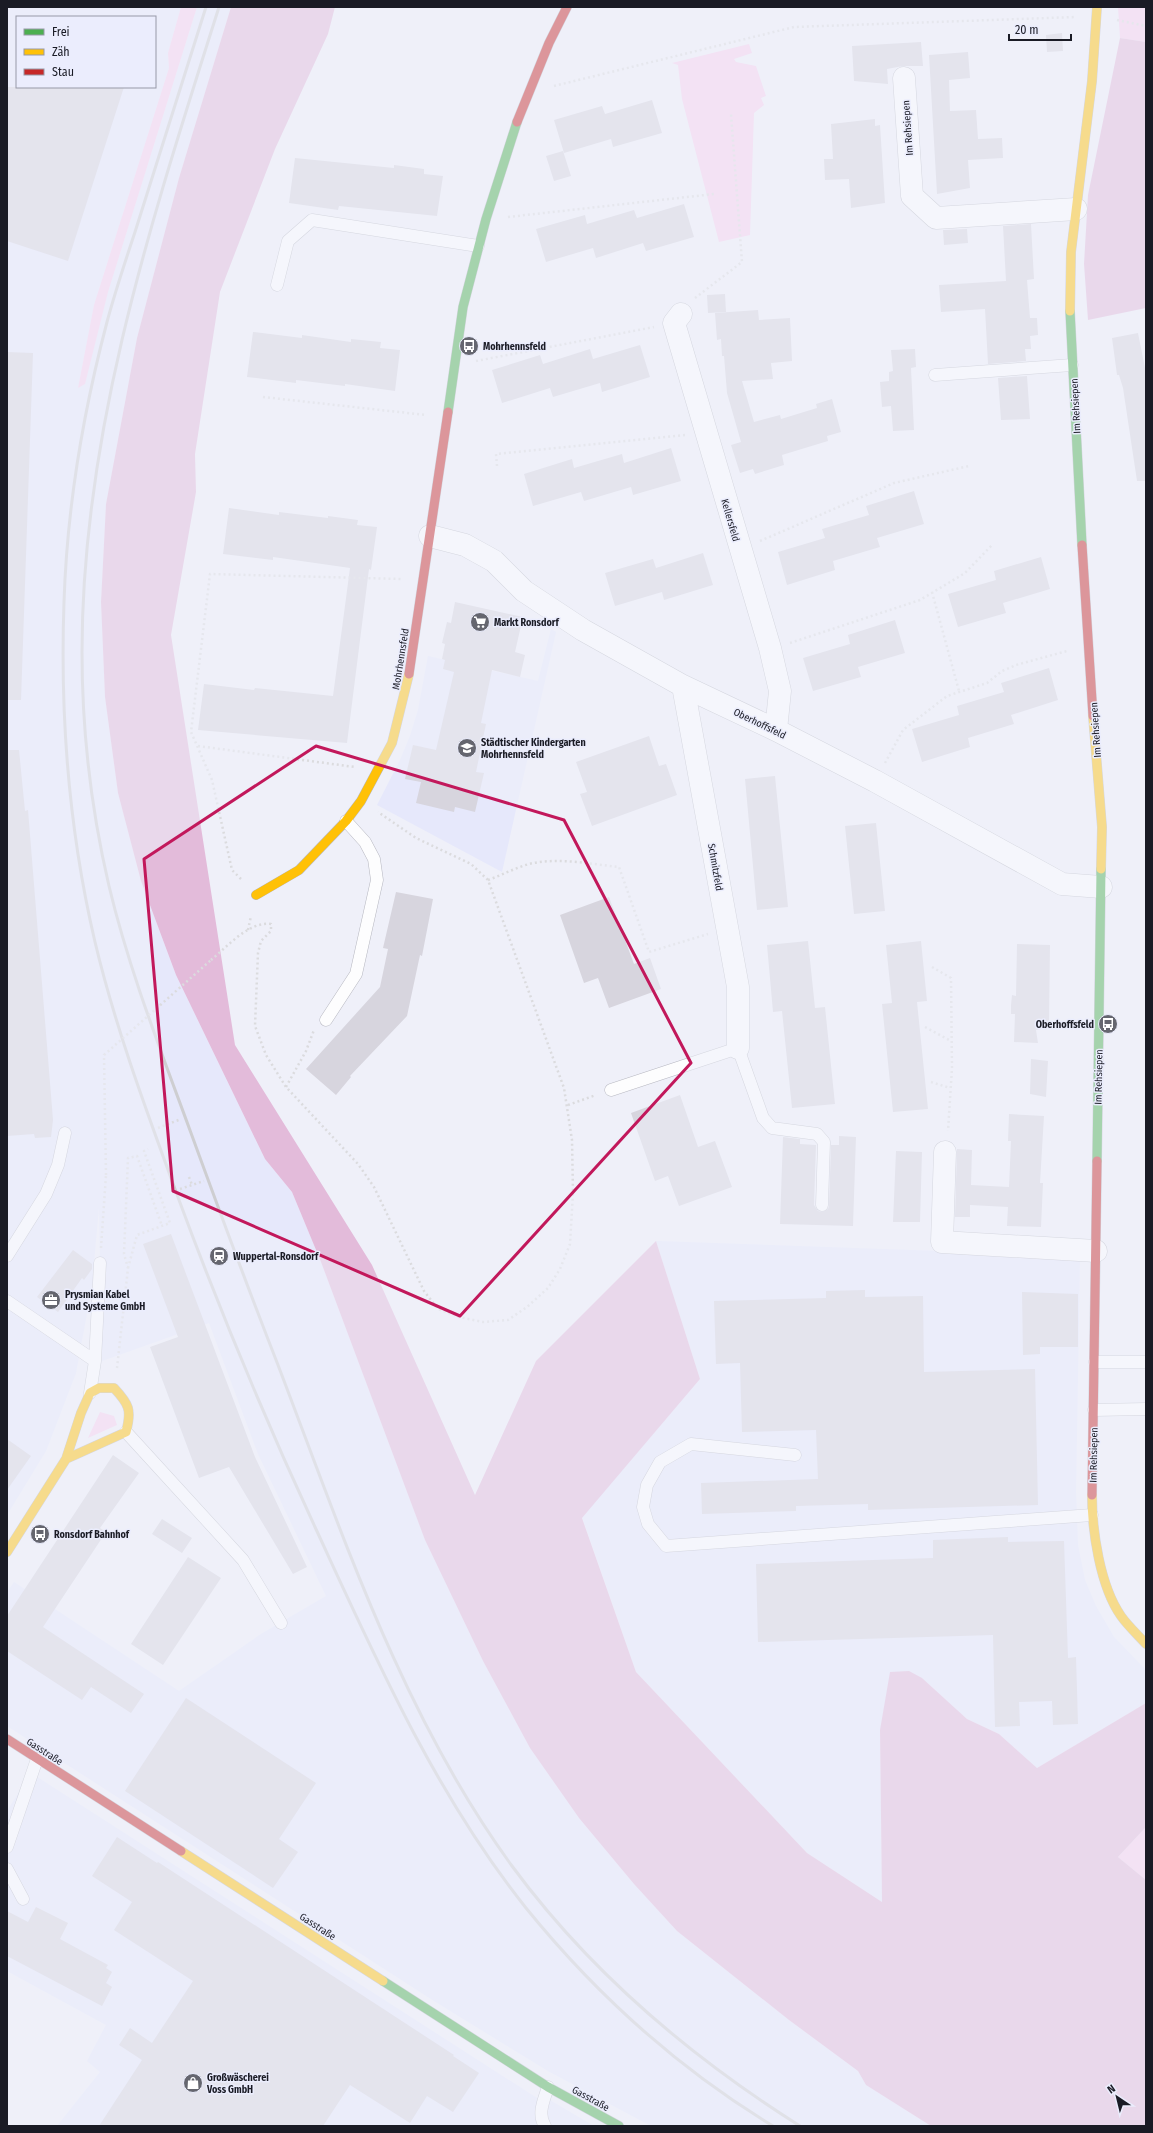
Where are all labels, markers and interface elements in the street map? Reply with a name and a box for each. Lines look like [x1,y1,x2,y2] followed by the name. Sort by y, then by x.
[16,16,156,88] legend
[1009,16,1071,42] scale bar
[1015,23,1039,37] text: 20 m
[52,25,70,39] text: Frei
[52,45,70,59] text: Zäh
[52,65,74,79] text: Stau
[900,100,916,156] street label: Im Rehsiepen
[458,335,480,357] bus stop icon: Mohrhennsfeld
[483,341,546,353] place label: Mohrhennsfeld
[1069,378,1083,434] street label: Im Rehsiepen
[718,498,742,543] street label: Kellersfeld
[469,611,491,633] supermarket icon: Markt Ronsdorf
[494,617,559,629] place label: Markt Ronsdorf
[390,628,412,691] street label: Mohrhennsfeld
[1088,702,1104,758] street label: Im Rehsiepen
[731,706,788,742] street label: Oberhoffsfeld
[456,737,478,759] school or university icon: Städtischer Kindergarten Mohrhennsfeld
[481,737,586,761] place label: Städtischer Kindergarten Mohrhennsfeld
[705,843,725,892] street label: Schmitzfeld
[1097,1013,1119,1035] bus stop icon: Oberhoffsfeld
[1036,1019,1094,1031] place label: Oberhoffsfeld
[1093,1049,1105,1105] street label: Im Rehsiepen
[208,1245,230,1267] station icon: Wuppertal-Ronsdorf
[233,1251,319,1263] place label: Wuppertal-Ronsdorf
[40,1289,62,1311] office icon: Prysmian Kabel und Systeme GmbH
[65,1289,145,1313] place label: Prysmian Kabel und Systeme GmbH
[1088,1427,1100,1483] street label: Im Rehsiepen
[29,1523,51,1545] bus stop icon: Ronsdorf Bahnhof
[54,1529,130,1541] place label: Ronsdorf Bahnhof
[24,1736,65,1768] street label: Gasstraße
[297,1911,338,1943] street label: Gasstraße
[182,2072,204,2094] shop icon: Großwäscherei Voss GmbH
[206,2072,269,2096] place label: Großwäscherei Voss GmbH
[1097,2077,1137,2117] north arrow
[1105,2082,1118,2096] text: N
[570,2084,611,2114] street label: Gasstraße

